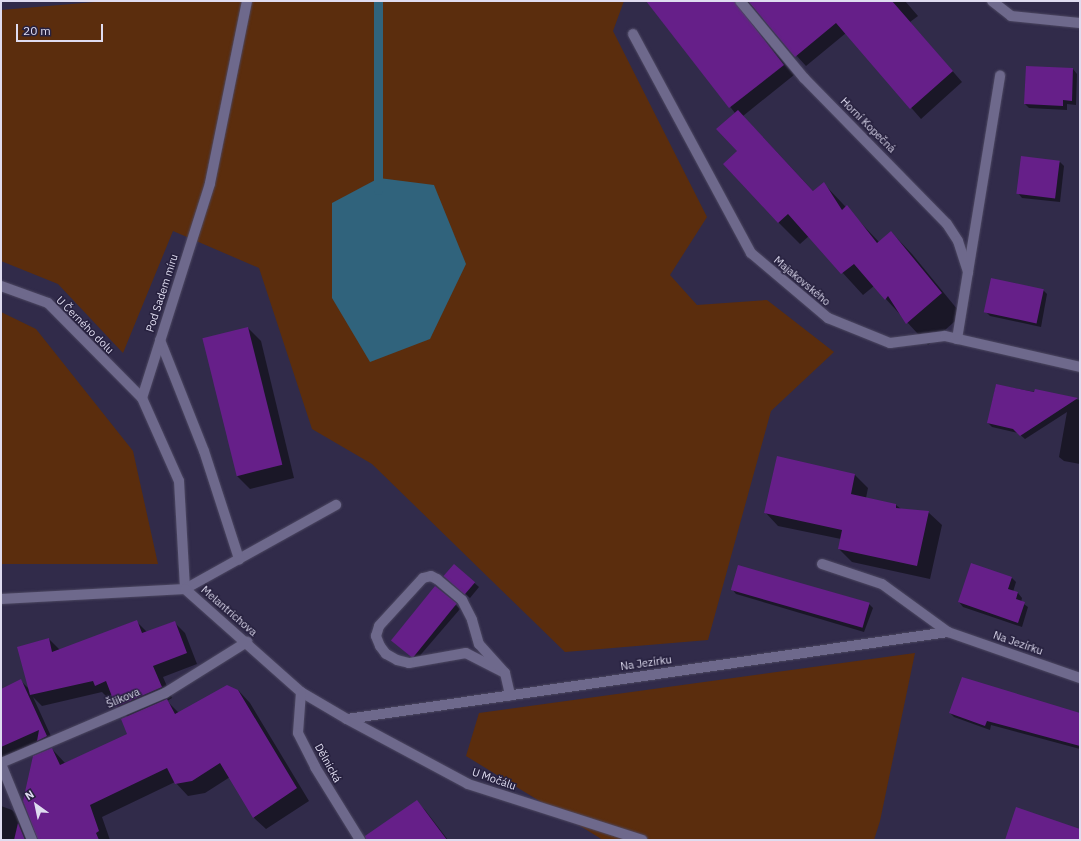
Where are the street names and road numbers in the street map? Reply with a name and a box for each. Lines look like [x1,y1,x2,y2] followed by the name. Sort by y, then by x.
[838,95,898,155] street label: Horní Kopečná
[143,252,181,334] street label: Pod Sadem míru
[771,253,833,309] street label: Majakovského
[53,293,117,357] street label: U Černého dolu
[198,583,260,639] street label: Melantrichova
[991,628,1045,658] street label: Na Jezírku
[619,653,673,673] street label: Na Jezírku
[104,685,142,711] street label: Šlikova
[312,741,344,785] street label: Dělnická
[470,765,518,793] street label: U Močálu

